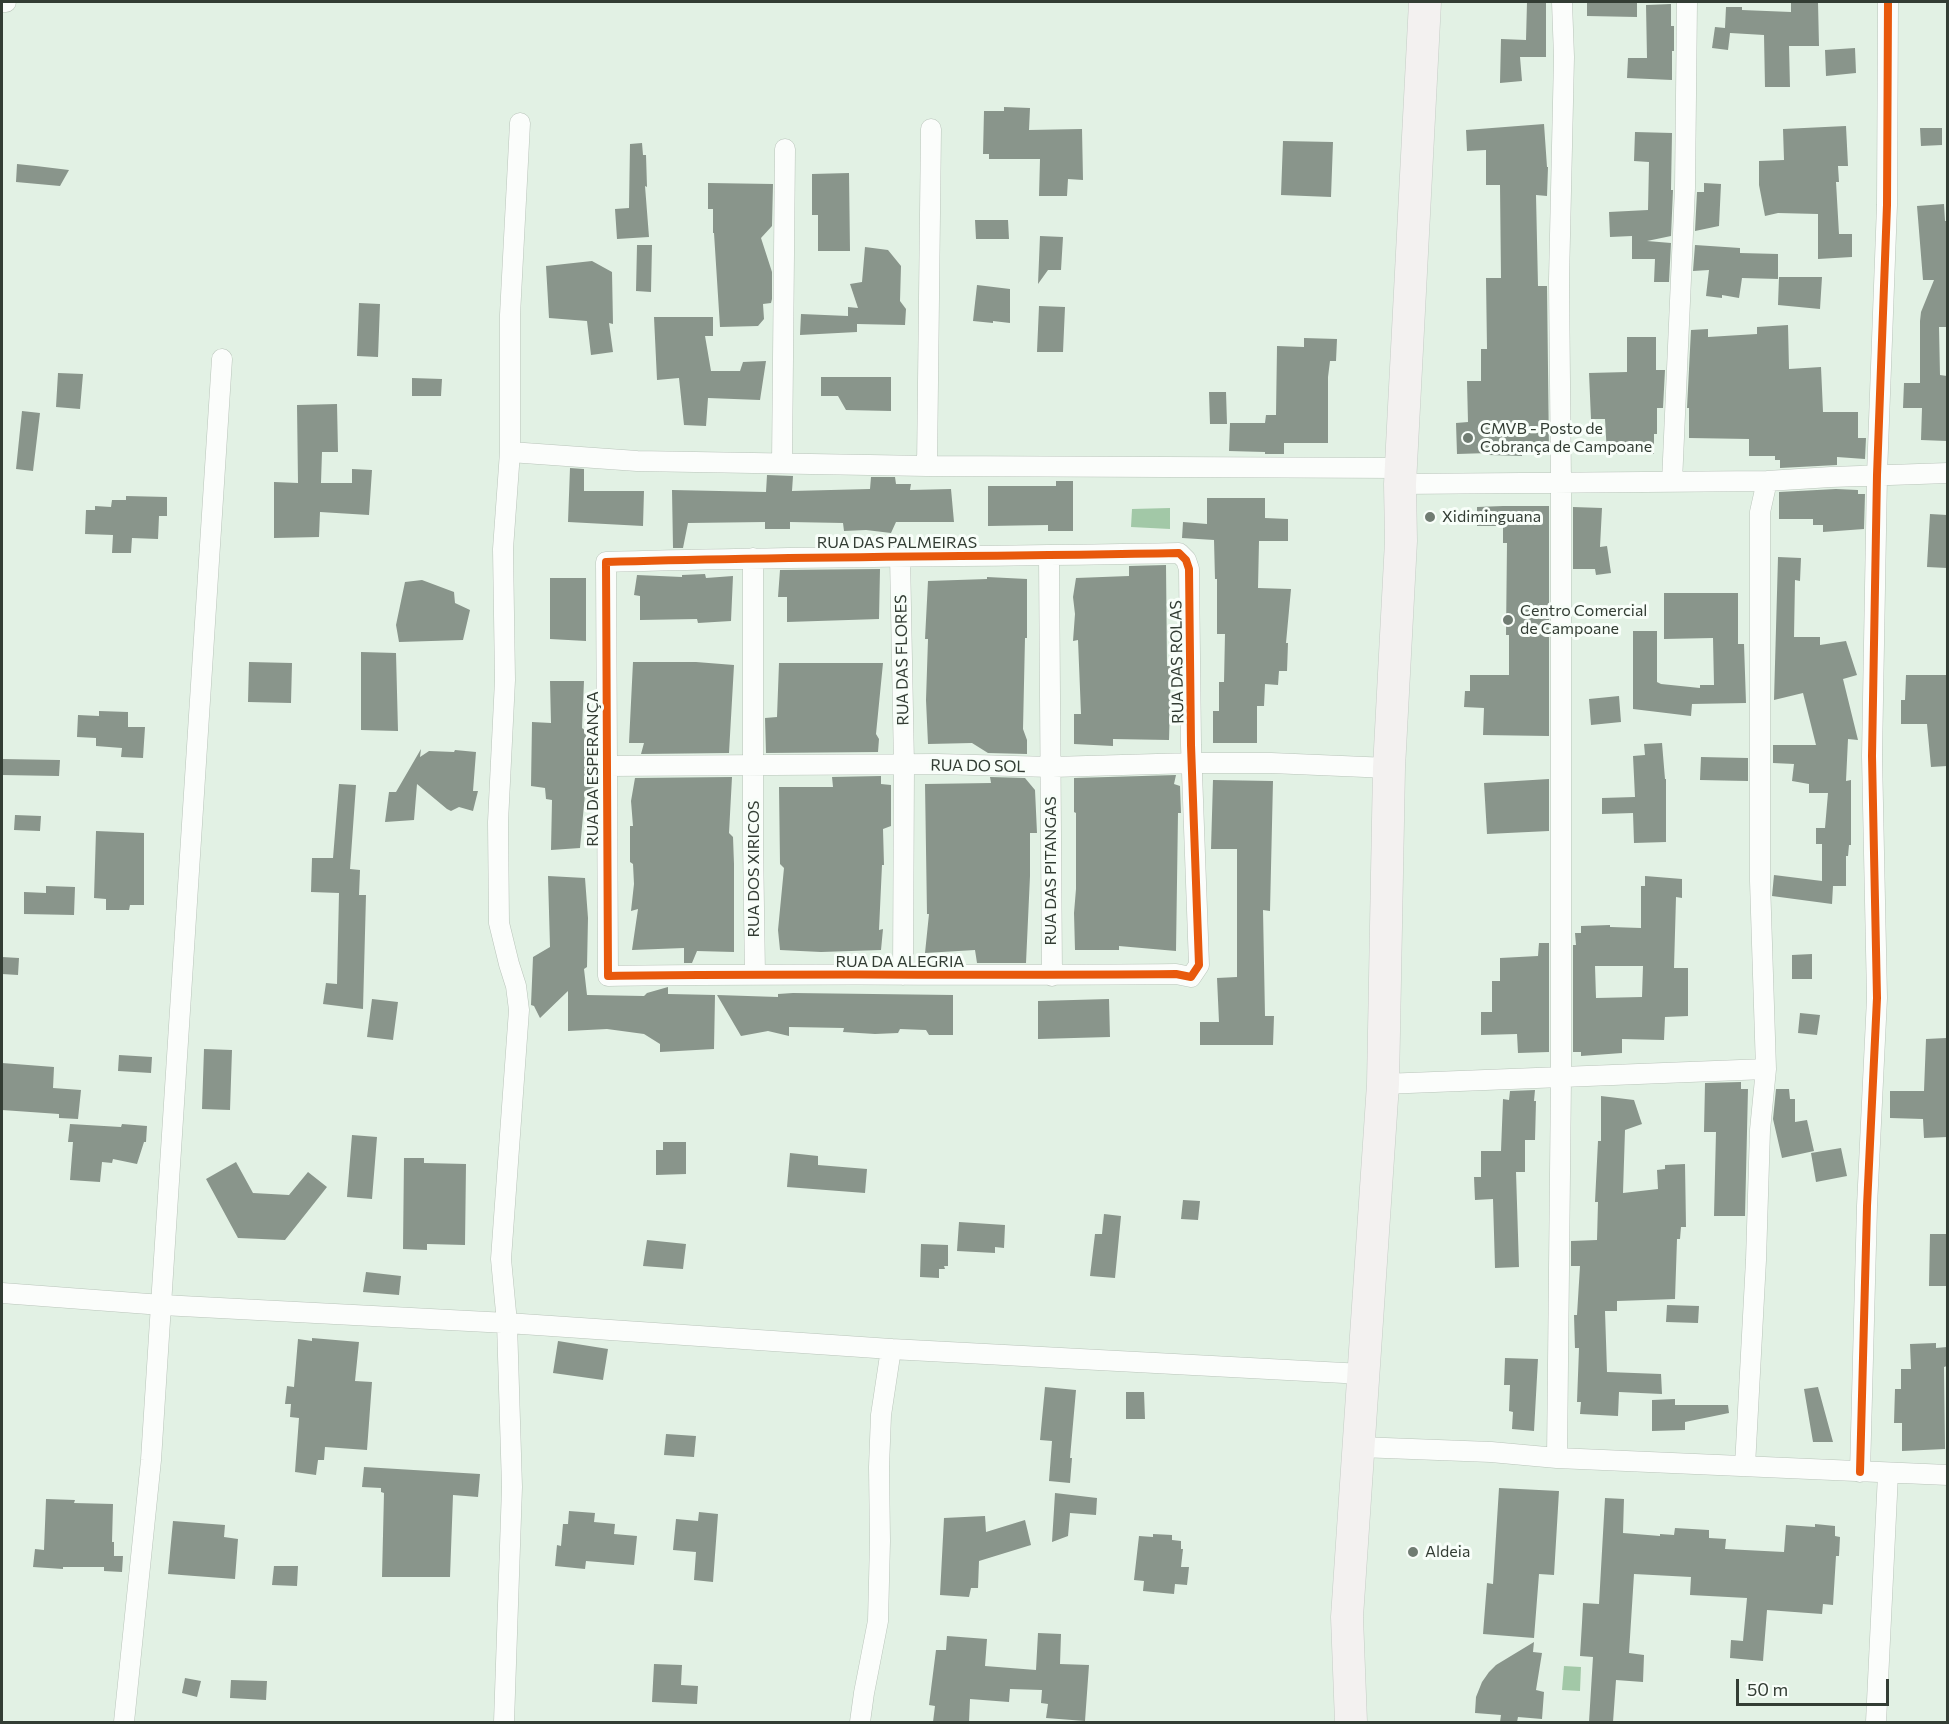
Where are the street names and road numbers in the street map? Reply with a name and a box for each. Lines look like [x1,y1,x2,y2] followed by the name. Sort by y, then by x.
[817,533,977,553] street label: RUA DAS PALMEIRAS
[891,594,913,726] street label: RUA DAS FLORES
[1166,600,1188,724] street label: RUA DAS ROLAS
[583,691,603,847] street label: RUA DA ESPERANÇA
[930,756,1026,776] street label: RUA DO SOL
[1041,796,1061,946] street label: RUA DAS PITANGAS
[744,801,764,937] street label: RUA DOS XIRICOS
[836,952,964,972] street label: RUA DA ALEGRIA

